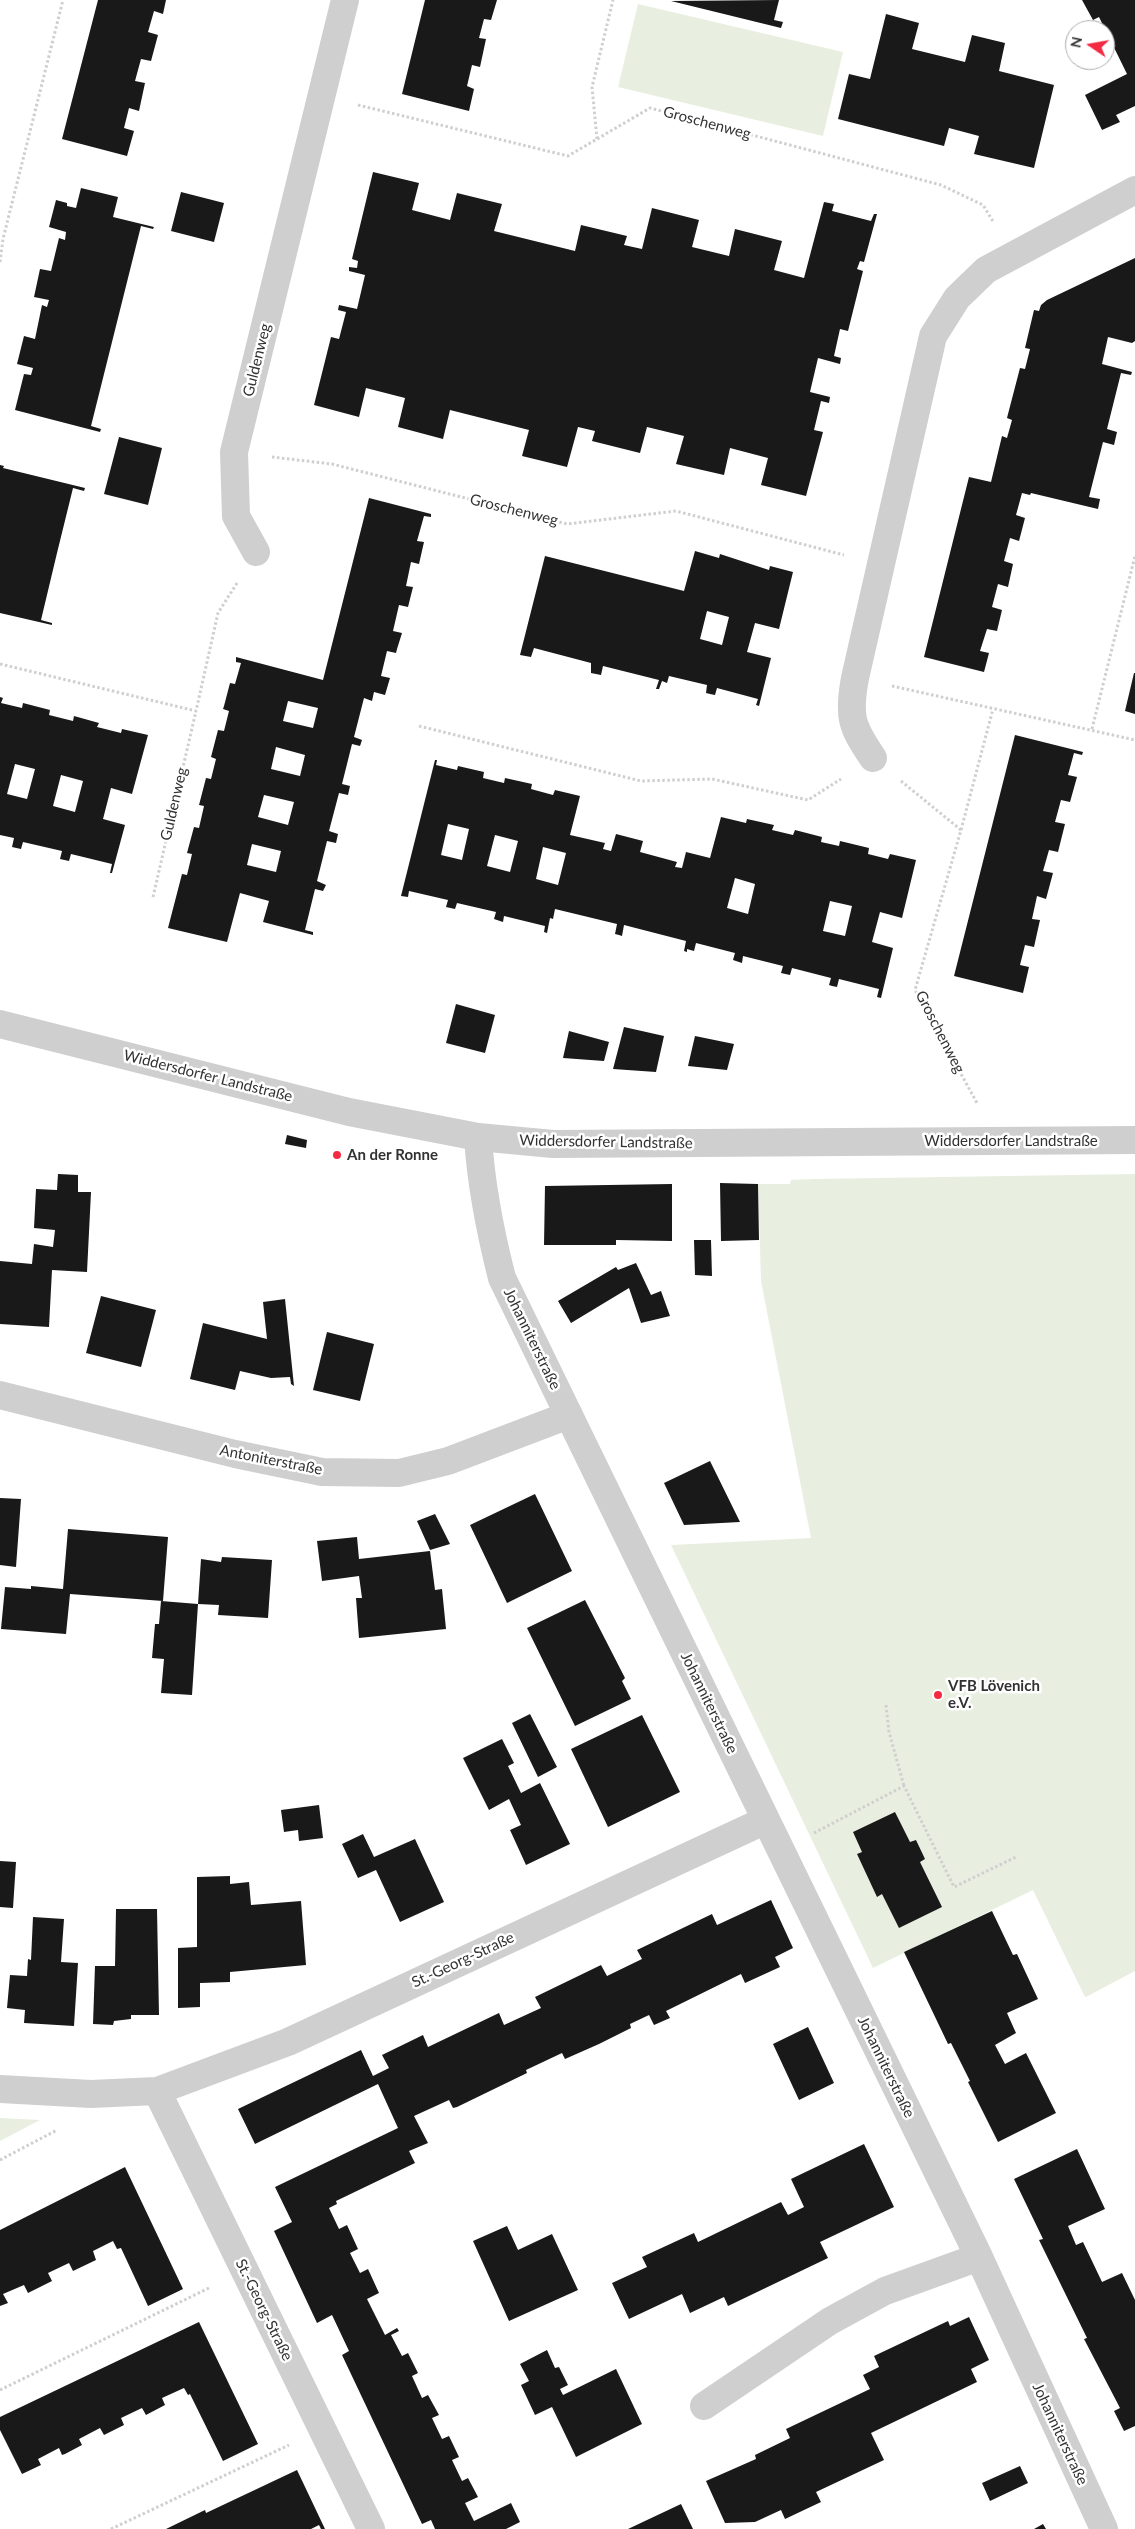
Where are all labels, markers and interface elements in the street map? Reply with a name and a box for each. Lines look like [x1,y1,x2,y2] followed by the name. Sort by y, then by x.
[1065,20,1115,70] north arrow
[1066,35,1085,49] text: N
[661,103,753,143] street label: Groschenweg
[239,322,275,398] street label: Guldenweg
[468,490,560,530] street label: Groschenweg
[157,766,191,842] street label: Guldenweg
[912,988,968,1076] street label: Groschenweg
[122,1046,294,1106] street label: Widdersdorfer Landstraße
[519,1131,693,1153] street label: Widdersdorfer Landstraße
[924,1132,1098,1150] street label: Widdersdorfer Landstraße
[347,1146,438,1164] place label: An der Ronne
[331,1149,343,1161] marker: An der Ronne
[500,1285,564,1393] street label: Johanniterstraße
[218,1441,324,1479] street label: Antoniterstraße
[677,1649,741,1757] street label: Johanniterstraße
[948,1677,1040,1712] place label: VFB Lövenich e.V.
[932,1689,944,1701] marker: VFB Lövenich e.V.
[409,1928,517,1992] street label: St.-Georg-Straße
[854,2013,918,2121] street label: Johanniterstraße
[232,2256,296,2364] street label: St.-Georg-Straße
[1028,2380,1092,2488] street label: Johanniterstraße

